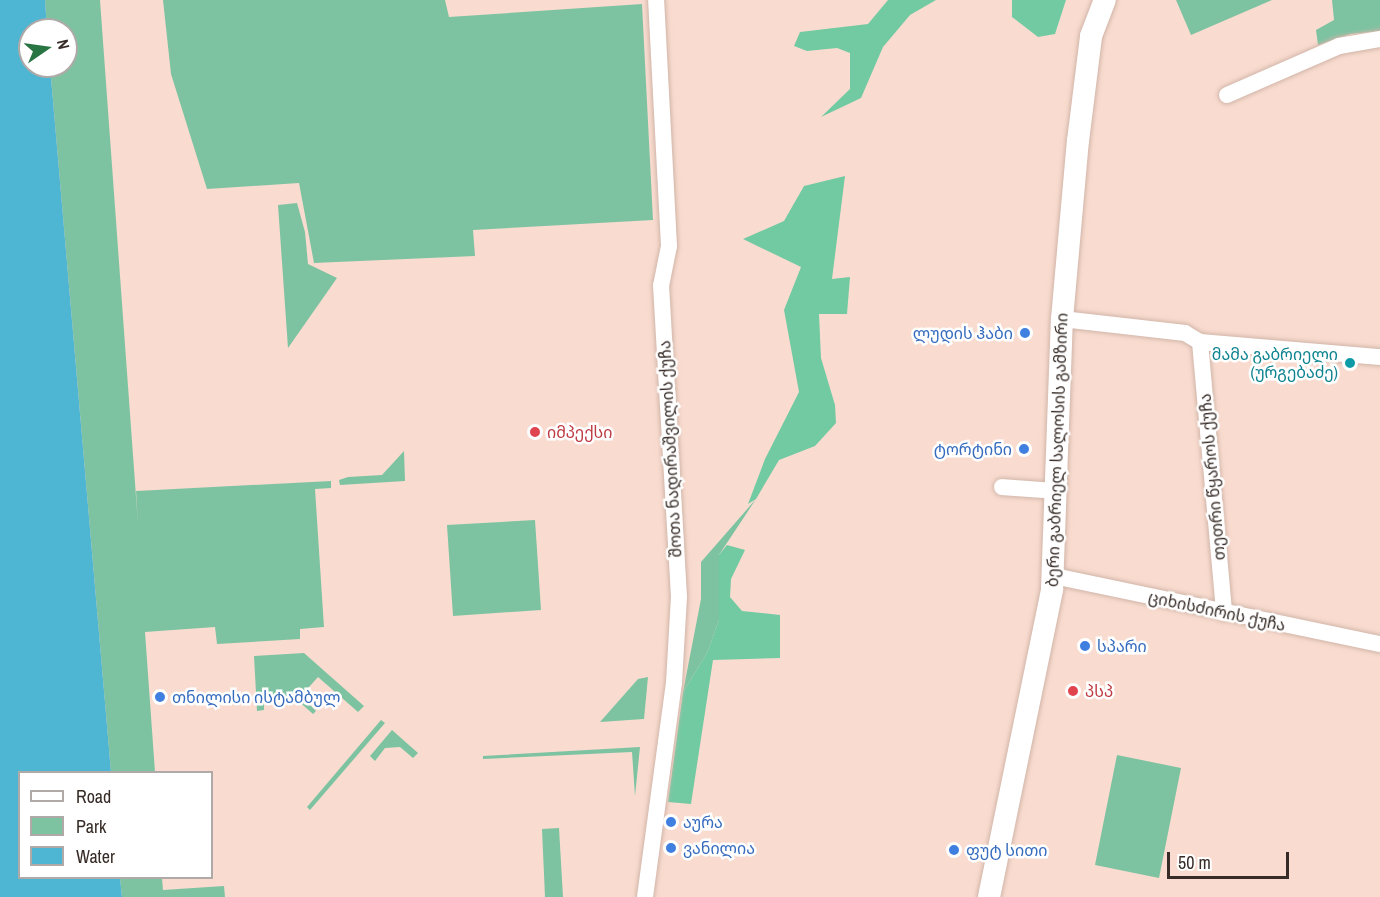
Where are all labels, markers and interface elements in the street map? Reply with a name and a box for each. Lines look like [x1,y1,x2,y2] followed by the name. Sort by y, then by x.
[18,18,78,78] north arrow
[52,37,75,51] text: N
[1043,313,1071,587] street label: ბერი გაბრიელ სალოსის გამზირი
[913,323,1013,343] place label: ლუდის ჰაბი
[1018,326,1032,340] marker: ლუდის ჰაბი
[655,340,685,558] street label: შოთა ნადირაშვილის ქუჩა
[1212,344,1338,382] place label: მამა გაბრიელი (ურგებაძე)
[1343,356,1357,370] marker: მამა გაბრიელი (ურგებაძე)
[1195,393,1229,561] street label: თეთრი წყაროს ქუჩა
[547,422,612,442] place label: იმპექსი
[528,425,542,439] marker: იმპექსი
[934,439,1012,459] place label: ტორტინი
[1017,442,1031,456] marker: ტორტინი
[1147,587,1287,635] street label: ციხისძირის ქუჩა
[1097,636,1147,656] place label: სპარი
[1078,639,1092,653] marker: სპარი
[1085,681,1113,701] place label: პსპ
[1066,684,1080,698] marker: პსპ
[172,687,340,707] place label: თნილისი ისტამბულ
[153,690,167,704] marker: თნილისი ისტამბულ
[18,771,213,879] legend
[76,784,111,809] text: Road
[683,812,723,832] place label: აურა
[76,814,106,839] text: Park
[664,815,678,829] marker: აურა
[683,838,755,858] place label: ვანილია
[966,840,1047,860] place label: ფუტ სითი
[1170,840,1292,878] scale bar
[664,841,678,855] marker: ვანილია
[947,843,961,857] marker: ფუტ სითი
[76,844,115,869] text: Water
[1178,850,1211,875] text: 50 m

